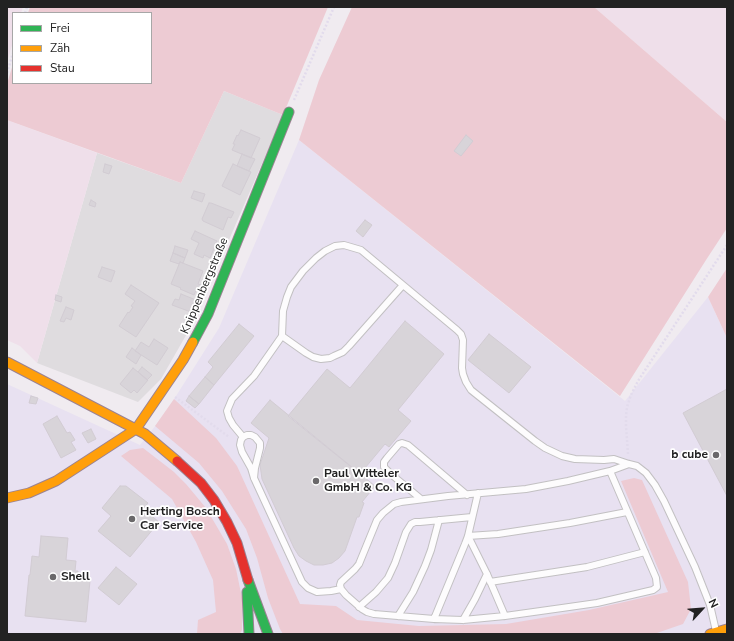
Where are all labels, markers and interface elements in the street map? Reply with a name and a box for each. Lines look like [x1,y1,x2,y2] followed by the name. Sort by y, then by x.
[12,12,152,84] legend
[50,20,70,36] text: Frei
[50,40,70,56] text: Zäh
[50,60,75,76] text: Stau
[178,236,232,336] street label: Knippenbergstraße
[671,448,708,462] place label: b cube
[711,450,721,460] marker: b cube
[324,467,412,495] place label: Paul Witteler GmbH & Co. KG
[311,476,321,486] marker: Paul Witteler GmbH & Co. KG
[140,505,220,533] place label: Herting Bosch Car Service
[127,514,137,524] marker: Herting Bosch Car Service
[61,570,90,584] place label: Shell
[48,572,58,582] marker: Shell
[682,589,722,629] north arrow
[705,597,722,611] text: N

